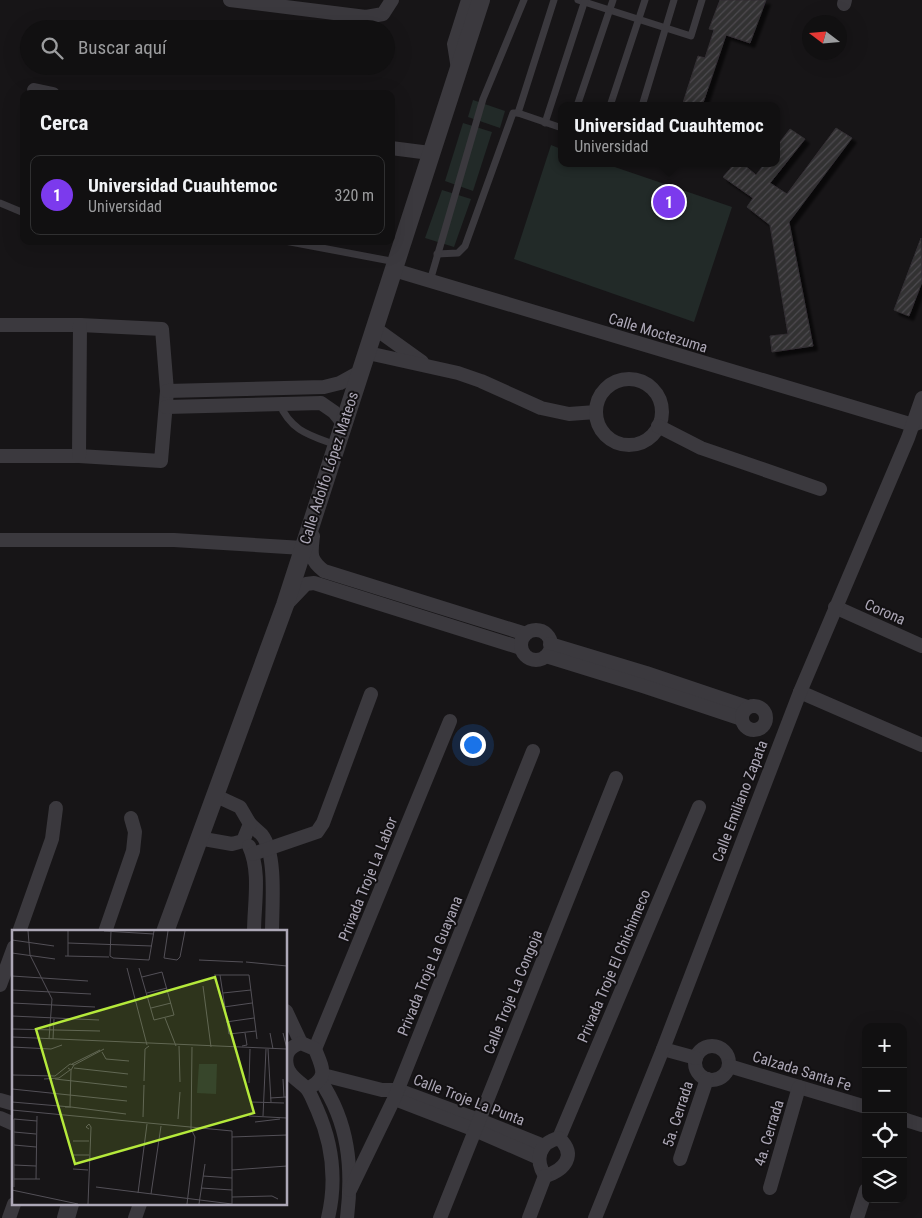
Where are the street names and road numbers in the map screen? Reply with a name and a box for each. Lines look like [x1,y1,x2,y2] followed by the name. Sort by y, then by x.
[606,309,710,357] street label: Calle Moctezuma
[296,389,362,547] street label: Calle Adolfo López Mateos
[862,595,908,629] street label: Corona
[709,738,771,864] street label: Calle Emiliano Zapata
[335,814,401,944] street label: Privada Troje La Labor
[574,887,654,1045] street label: Privada Troje El Chichimeco
[394,893,466,1039] street label: Privada Troje La Guayana
[480,927,546,1057] street label: Calle Troje La Congoja
[750,1047,854,1095] street label: Calzada Santa Fe
[411,1070,527,1130] street label: Calle Troje La Punta
[659,1079,697,1149] street label: 5a. Cerrada
[750,1098,788,1168] street label: 4a. Cerrada

